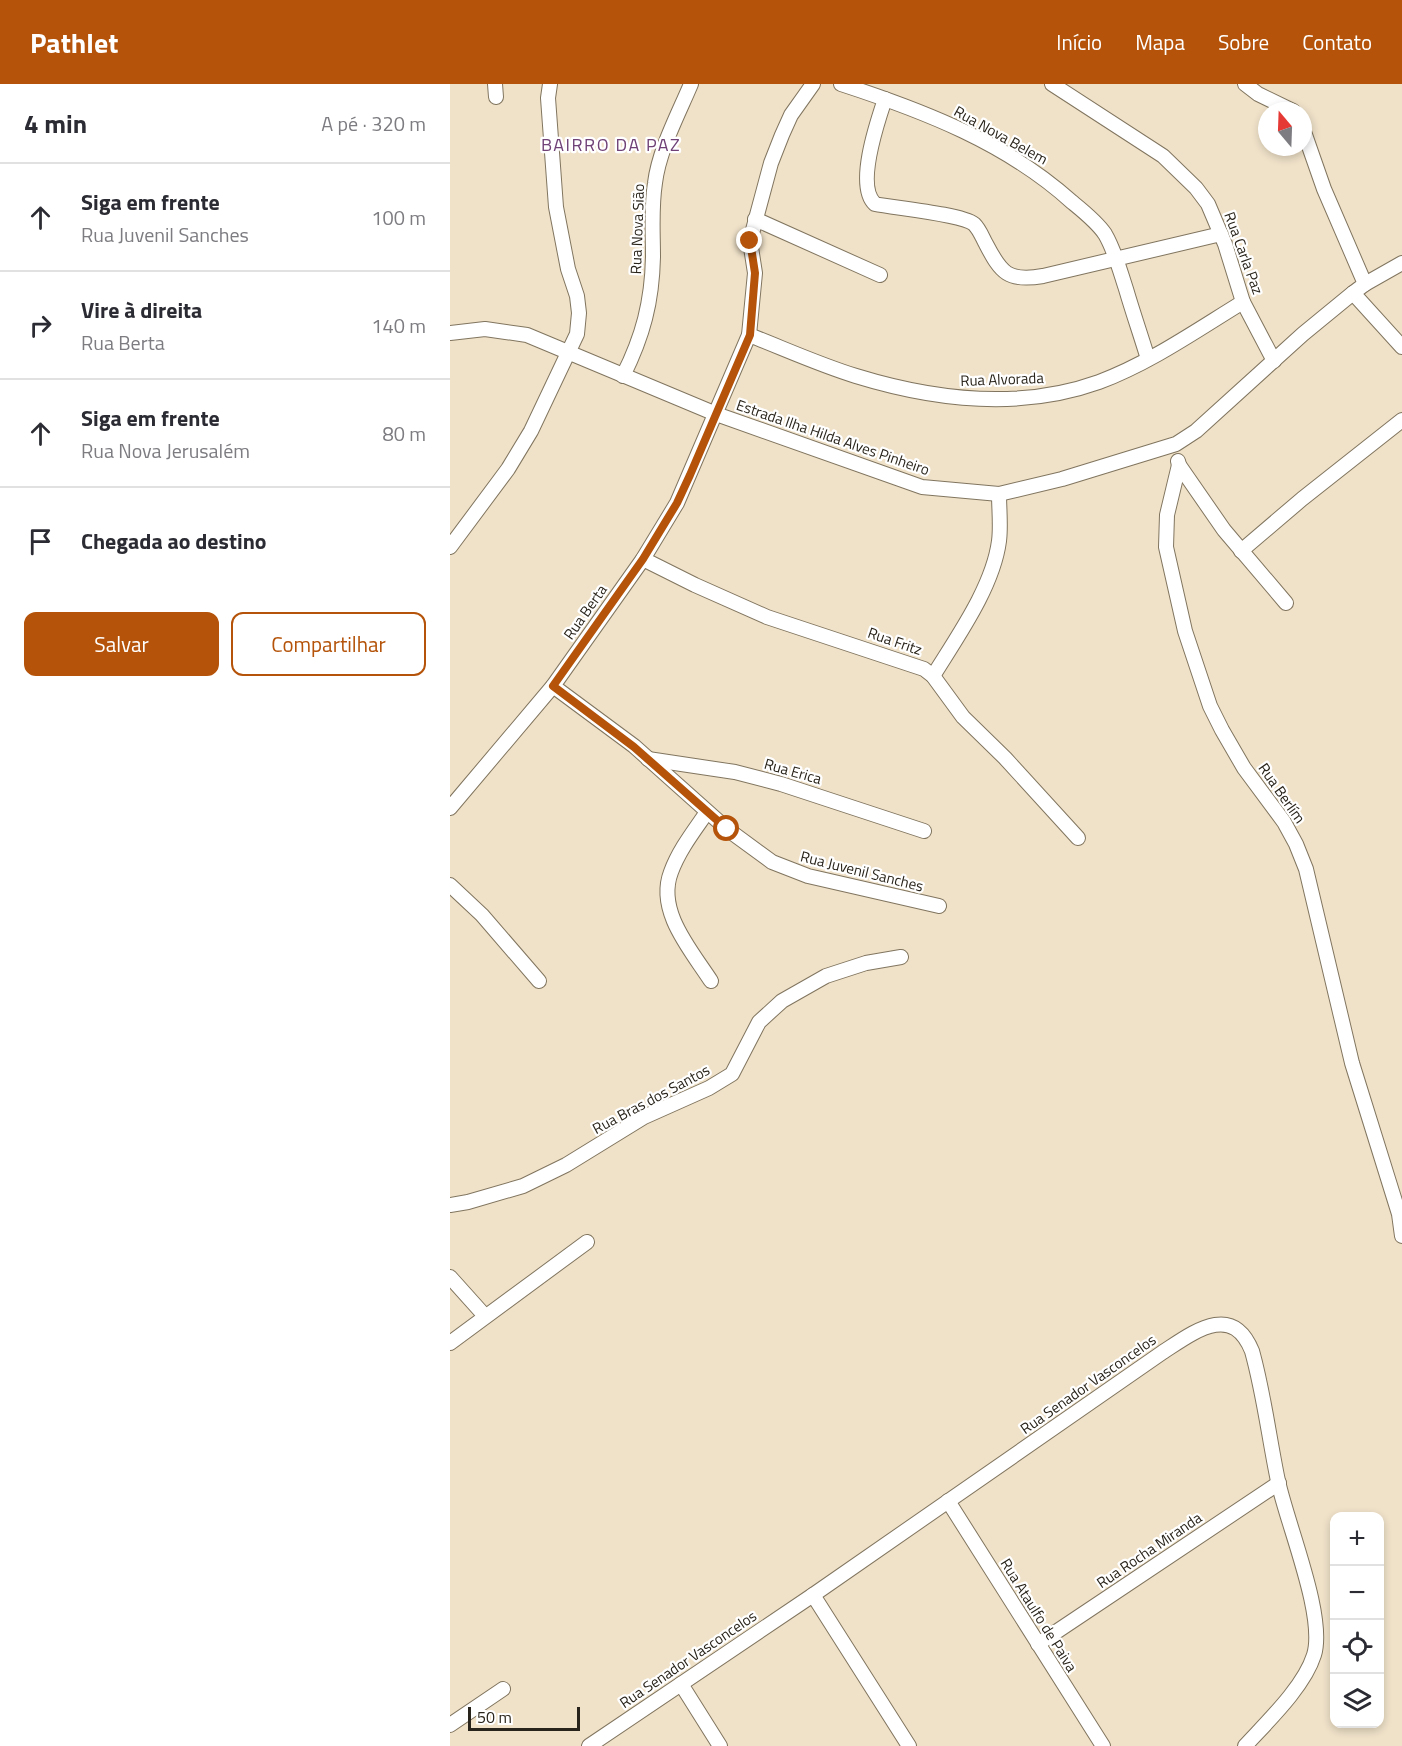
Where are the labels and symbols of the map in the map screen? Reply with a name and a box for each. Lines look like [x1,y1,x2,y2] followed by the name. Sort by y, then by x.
[950,100,1052,170] street label: Rua Nova Belem
[1258,102,1312,156] north arrow
[541,131,681,158] district label: BAIRRO DA PAZ
[624,183,650,275] street label: Rua Nova Sião
[1218,209,1270,298] street label: Rua Carla Paz
[736,227,762,253] route end
[960,366,1045,392] street label: Rua Alvorada
[733,393,933,481] street label: Estrada Ilha Hilda Alves Pinheiro
[558,579,613,644] street label: Rua Berta
[865,621,925,661] street label: Rua Fritz
[762,752,825,790] street label: Rua Erica
[1253,758,1311,828] street label: Rua Berlím
[713,815,739,841] route start
[798,845,926,897] street label: Rua Juvenil Sanches
[588,1058,714,1140] street label: Rua Bras dos Santos
[1015,1328,1161,1440] street label: Rua Senador Vasconcelos
[1092,1506,1207,1594] street label: Rua Rocha Miranda
[995,1554,1083,1677] street label: Rua Ataulfo de Paiva
[615,1604,761,1714] street label: Rua Senador Vasconcelos
[468,1704,580,1732] scale bar

